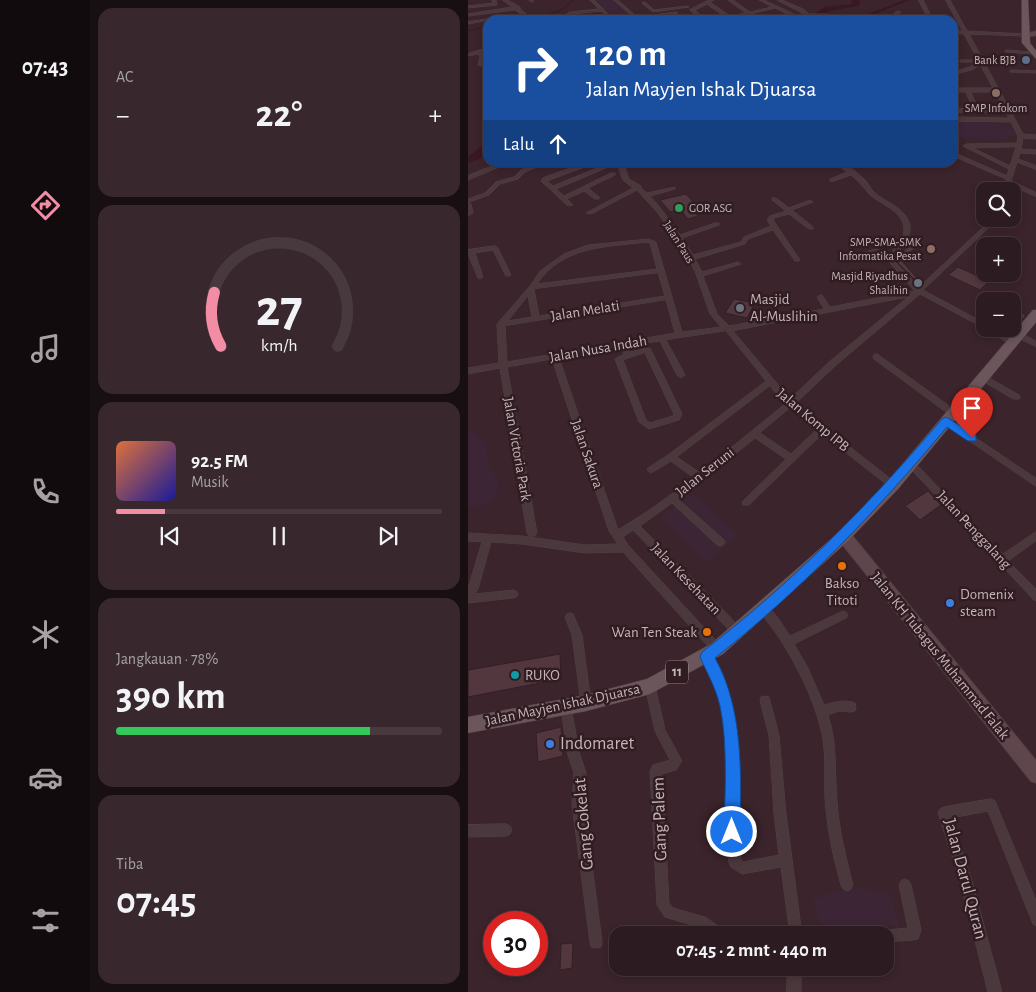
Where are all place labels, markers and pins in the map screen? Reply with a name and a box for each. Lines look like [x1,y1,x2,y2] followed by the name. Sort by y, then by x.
[974,54,1016,66] place label: Bank BJB
[1020,54,1032,66] marker: Bank BJB
[990,87,1002,99] marker: SMP Infokom
[965,102,1027,114] place label: SMP Infokom
[673,202,685,214] marker: GOR ASG
[689,202,732,214] place label: GOR ASG
[839,236,921,262] place label: SMP-SMA-SMK Informatika Pesat
[925,243,937,255] marker: SMP-SMA-SMK Informatika Pesat
[831,270,908,296] place label: Masjid Riyadhus Shalihin
[912,277,924,289] marker: Masjid Riyadhus Shalihin
[750,292,818,324] place label: Masjid Al-Muslihin
[734,302,746,314] marker: Masjid Al-Muslihin
[951,387,993,438] pin
[836,560,848,572] marker: Bakso Titoti
[825,576,859,608] place label: Bakso Titoti
[960,587,1014,619] place label: Domenix steam
[944,597,956,609] marker: Domenix steam
[612,625,697,640] place label: Wan Ten Steak
[701,626,713,638] marker: Wan Ten Steak
[525,668,560,683] place label: RUKO
[509,669,521,681] marker: RUKO
[560,735,635,753] place label: Indomaret
[544,738,556,750] marker: Indomaret

